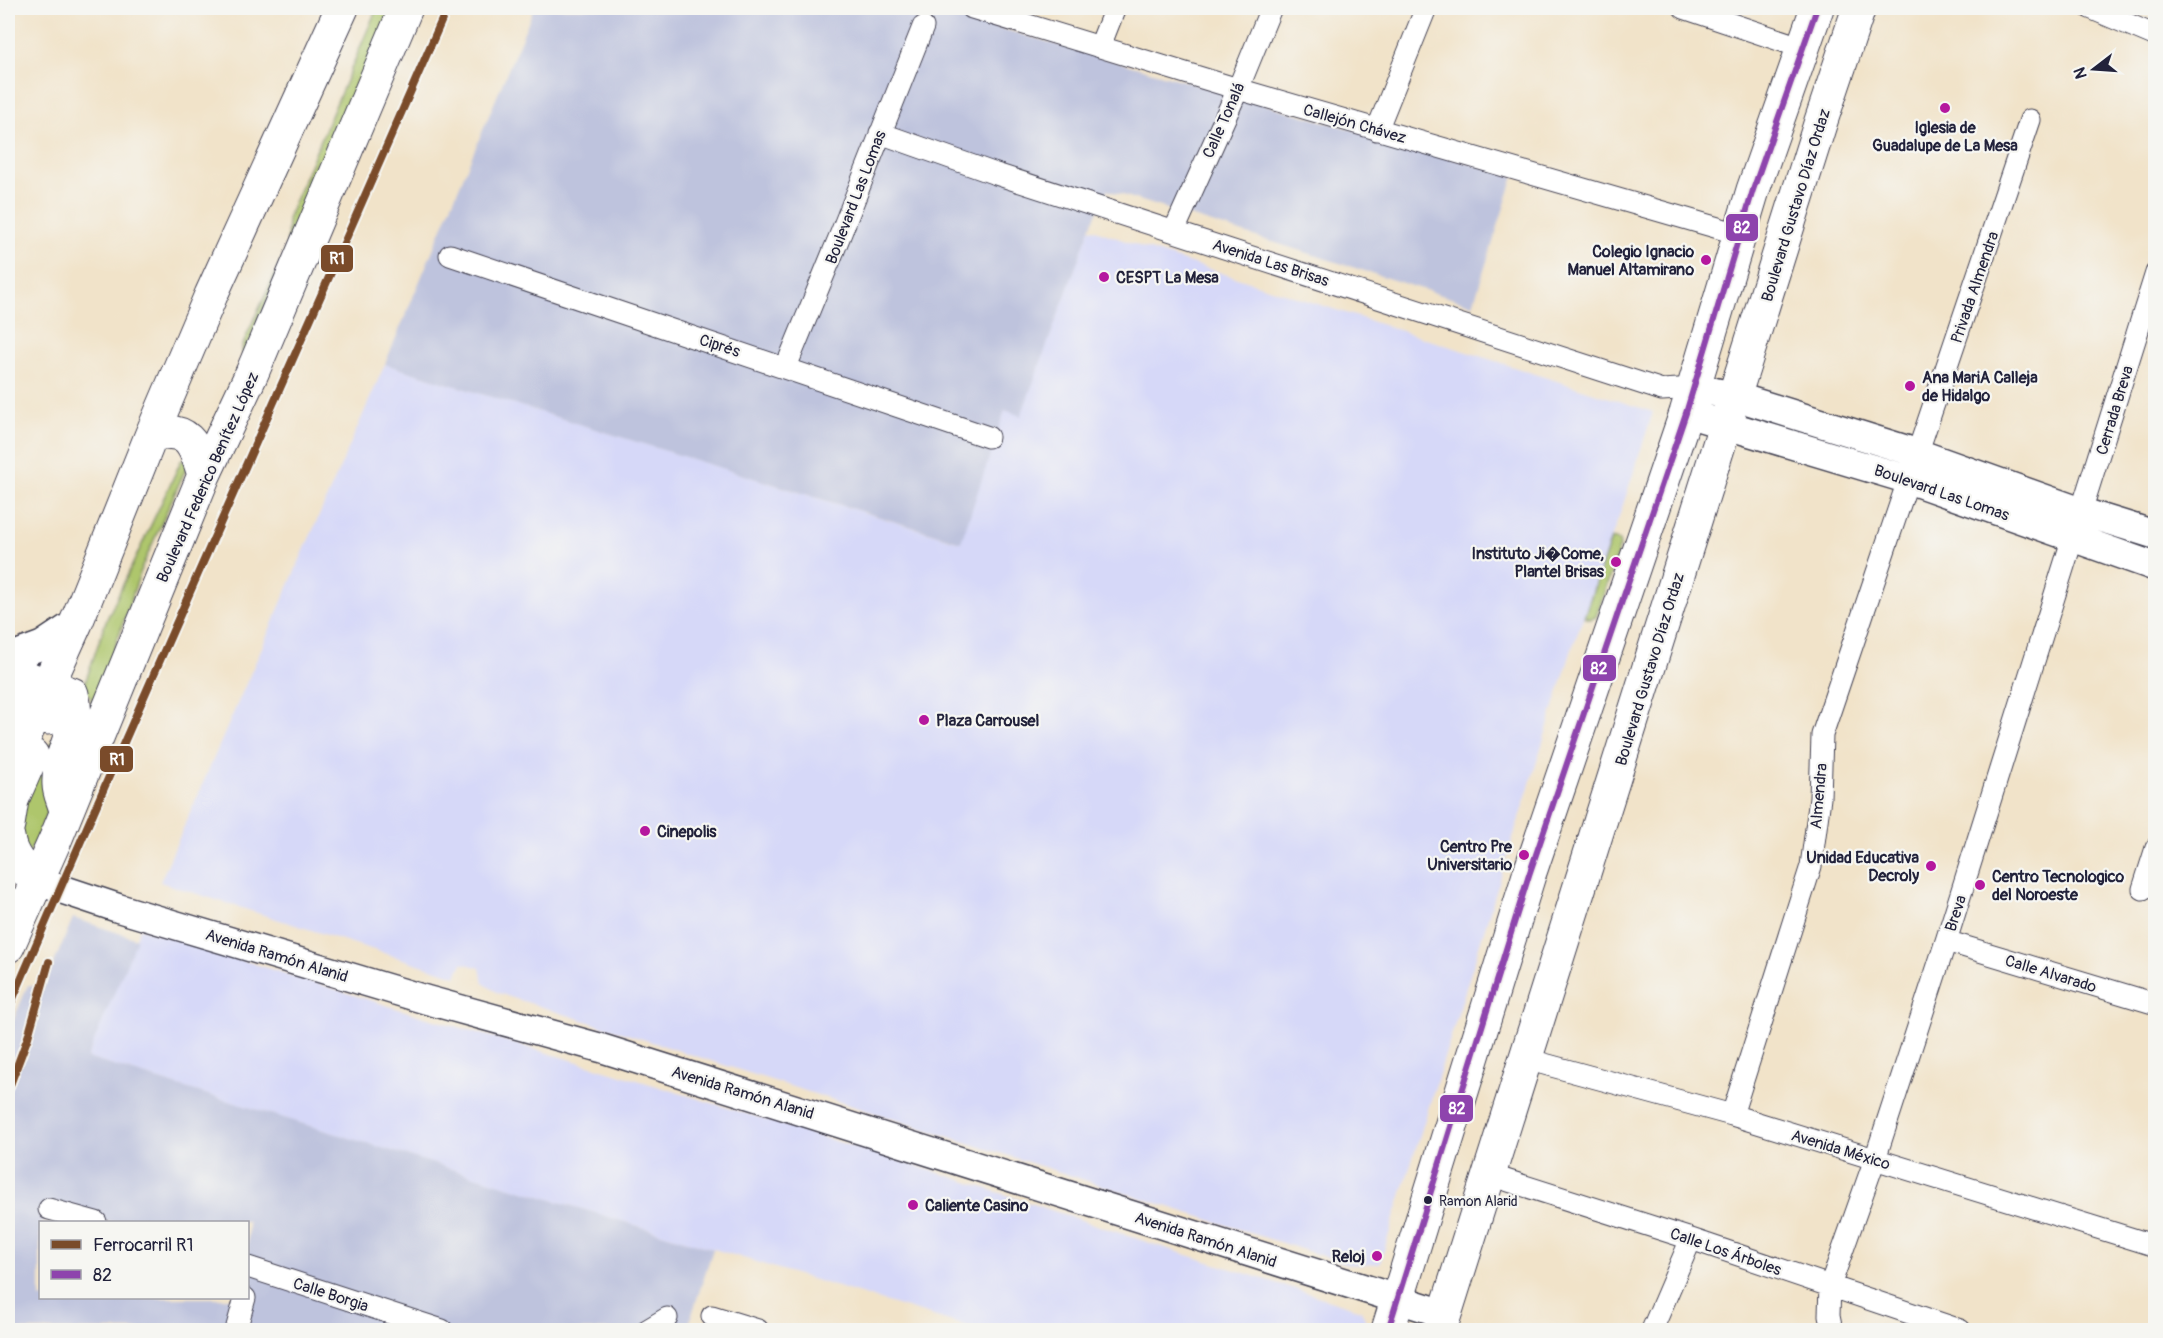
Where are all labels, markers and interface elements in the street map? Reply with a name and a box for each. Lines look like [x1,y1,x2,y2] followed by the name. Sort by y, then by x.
[2064,39,2124,99] north arrow
[2069,65,2092,81] text: N
[1198,79,1249,161] street label: Calle Tonalá
[1301,100,1408,148] street label: Callejón Chávez
[1938,101,1952,115] marker: Iglesia de Guadalupe de La Mesa
[1757,106,1835,304] street label: Boulevard Gustavo Díaz Ordaz
[1872,118,2018,156] place label: Iglesia de Guadalupe de La Mesa
[821,128,891,267] street label: Boulevard Las Lomas
[1725,213,1759,242] line badge: 82
[1733,218,1751,238] text: 82
[1946,229,2003,346] street label: Privada Almendra
[1210,235,1331,291] street label: Avenida Las Brisas
[1567,242,1694,280] place label: Colegio Ignacio Manuel Altamirano
[320,244,354,273] line badge: R1
[329,249,345,269] text: R1
[1699,253,1713,267] marker: Colegio Ignacio Manuel Altamirano
[1116,268,1219,288] place label: CESPT La Mesa
[1097,270,1111,284] marker: CESPT La Mesa
[697,330,743,362] street label: Ciprés
[2092,363,2138,457] street label: Cerrada Breva
[1922,368,2038,406] place label: Ana MariA Calleja de Hidalgo
[152,369,263,586] street label: Boulevard Federico Benítez López
[1903,379,1917,393] marker: Ana MariA Calleja de Hidalgo
[1871,460,2012,525] street label: Boulevard Las Lomas
[1471,544,1605,582] place label: Instituto Ji�Come, Plantel Brisas
[1609,555,1623,569] marker: Instituto Ji�Come, Plantel Brisas
[1611,570,1689,768] street label: Boulevard Gustavo Díaz Ordaz
[1582,654,1617,682] line badge: 82
[1590,659,1608,679] text: 82
[936,711,1039,731] place label: Plaza Carrousel
[917,713,931,727] marker: Plaza Carrousel
[99,745,134,773] line badge: R1
[109,750,125,770] text: R1
[1806,762,1832,830] street label: Almendra
[657,822,717,842] place label: Cinepolis
[638,824,652,838] marker: Cinepolis
[1427,837,1513,875] place label: Centro Pre Universitario
[1517,848,1531,862] marker: Centro Pre Universitario
[1806,848,1920,886] place label: Unidad Educativa Decroly
[1924,859,1938,873] marker: Unidad Educativa Decroly
[1992,867,2125,905] place label: Centro Tecnologico del Noroeste
[1973,878,1987,892] marker: Centro Tecnologico del Noroeste
[1941,893,1971,934] street label: Breva
[203,925,350,987] street label: Avenida Ramón Alanid
[2003,951,2099,997] street label: Calle Alvarado
[669,1062,816,1124] street label: Avenida Ramón Alanid
[1439,1094,1474,1123] line badge: 82
[1448,1099,1466,1119] text: 82
[1789,1125,1893,1175] street label: Avenida México
[1439,1193,1518,1210] place label: Ramon Alarid
[1422,1194,1434,1206] marker: Ramon Alarid
[925,1196,1029,1216] place label: Caliente Casino
[906,1198,920,1212] marker: Caliente Casino
[1132,1208,1279,1272] street label: Avenida Ramón Alanid
[39,1221,249,1299] legend
[1667,1224,1784,1280] street label: Calle Los Árboles
[93,1234,194,1257] text: Ferrocarril R1
[1332,1247,1365,1267] place label: Reloj
[1370,1249,1384,1263] marker: Reloj
[93,1264,112,1287] text: 82
[291,1273,371,1317] street label: Calle Borgia

